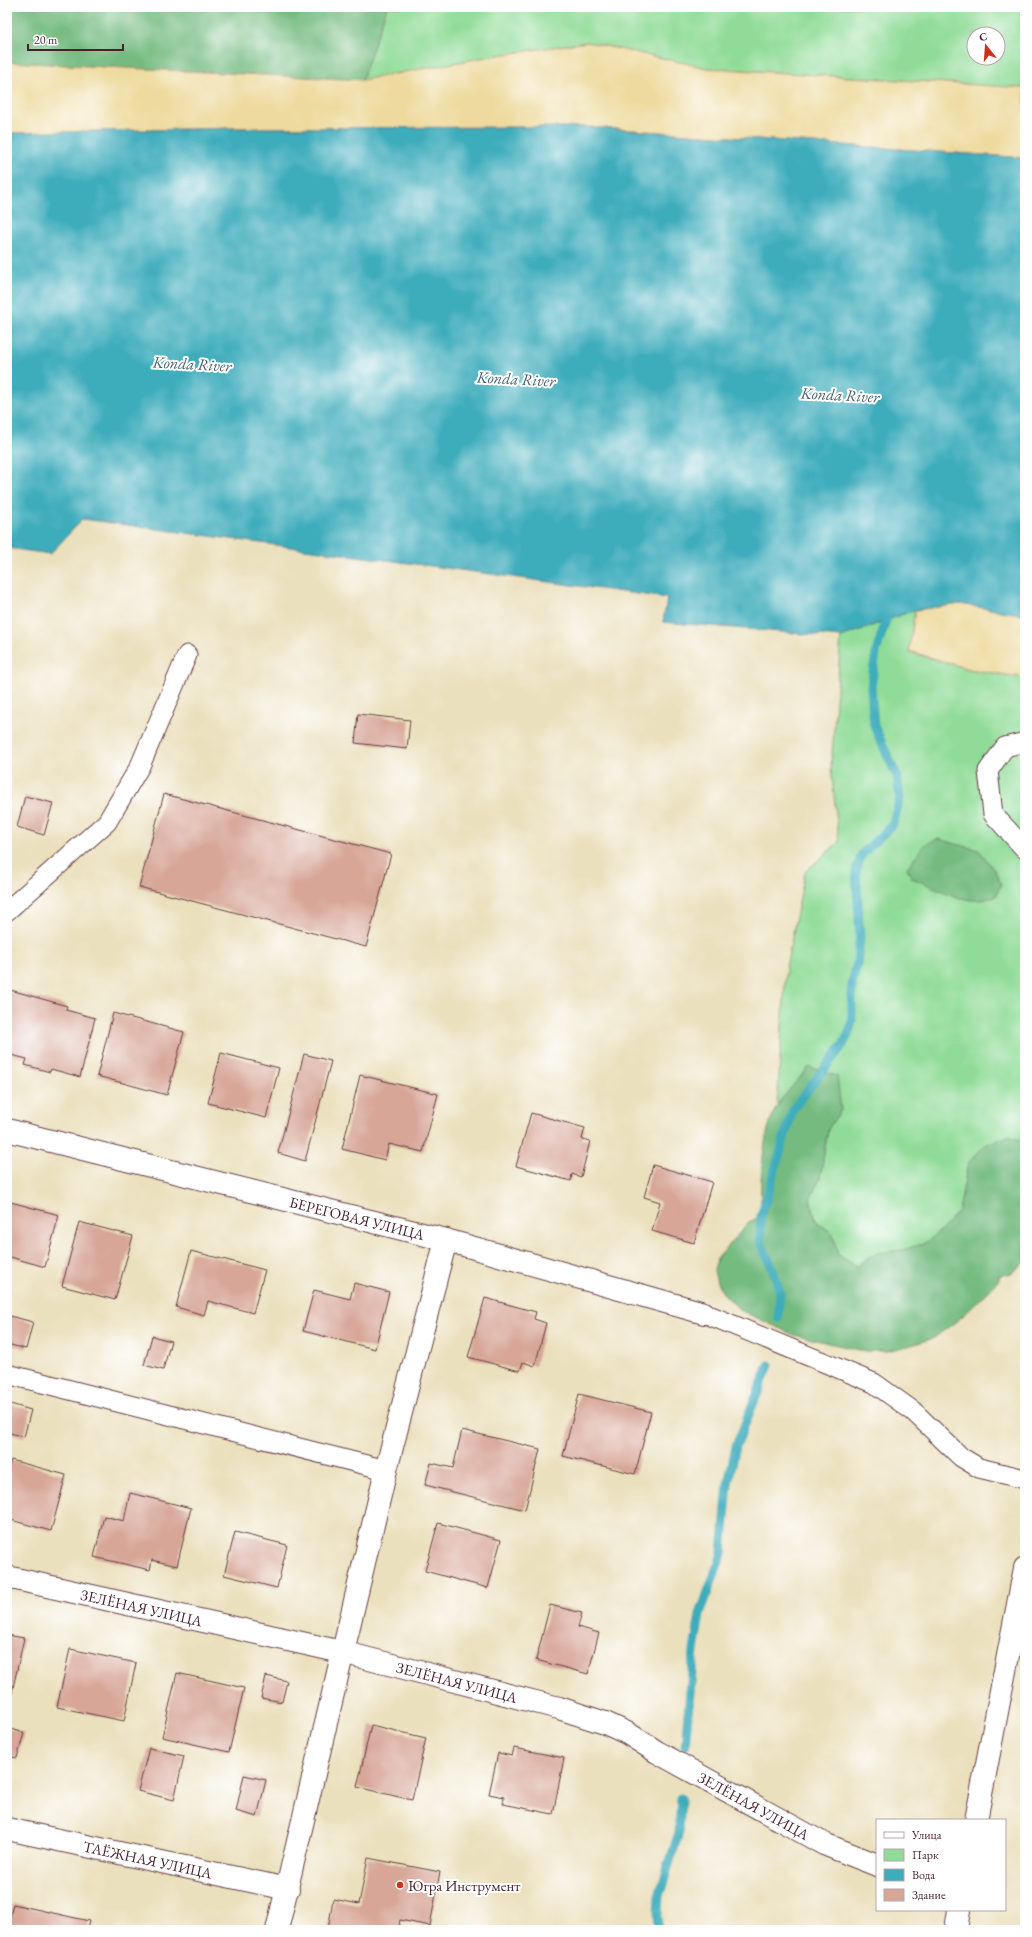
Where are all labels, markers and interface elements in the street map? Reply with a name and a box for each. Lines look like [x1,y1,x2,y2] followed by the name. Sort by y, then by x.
[28,26,123,52] scale bar
[966,26,1006,66] north arrow
[977,29,989,44] text: С
[34,32,58,48] text: 20 m
[151,351,233,377] water label: Konda River
[475,366,557,392] water label: Konda River
[799,382,881,408] water label: Konda River
[288,1192,427,1244] street label: БЕРЕГОВАЯ УЛИЦА
[79,1584,205,1630] street label: ЗЕЛЁНАЯ УЛИЦА
[394,1657,520,1707] street label: ЗЕЛЁНАЯ УЛИЦА
[695,1767,813,1844] street label: ЗЕЛЁНАЯ УЛИЦА
[876,1819,1006,1911] legend
[911,1827,942,1843] text: Улица
[82,1836,215,1882] street label: ТАЁЖНАЯ УЛИЦА
[912,1847,939,1863] text: Парк
[912,1867,935,1883] text: Вода
[408,1876,521,1895] place label: Югра Инструмент
[395,1880,405,1890] marker: Югра Инструмент
[912,1887,946,1903] text: Здание

